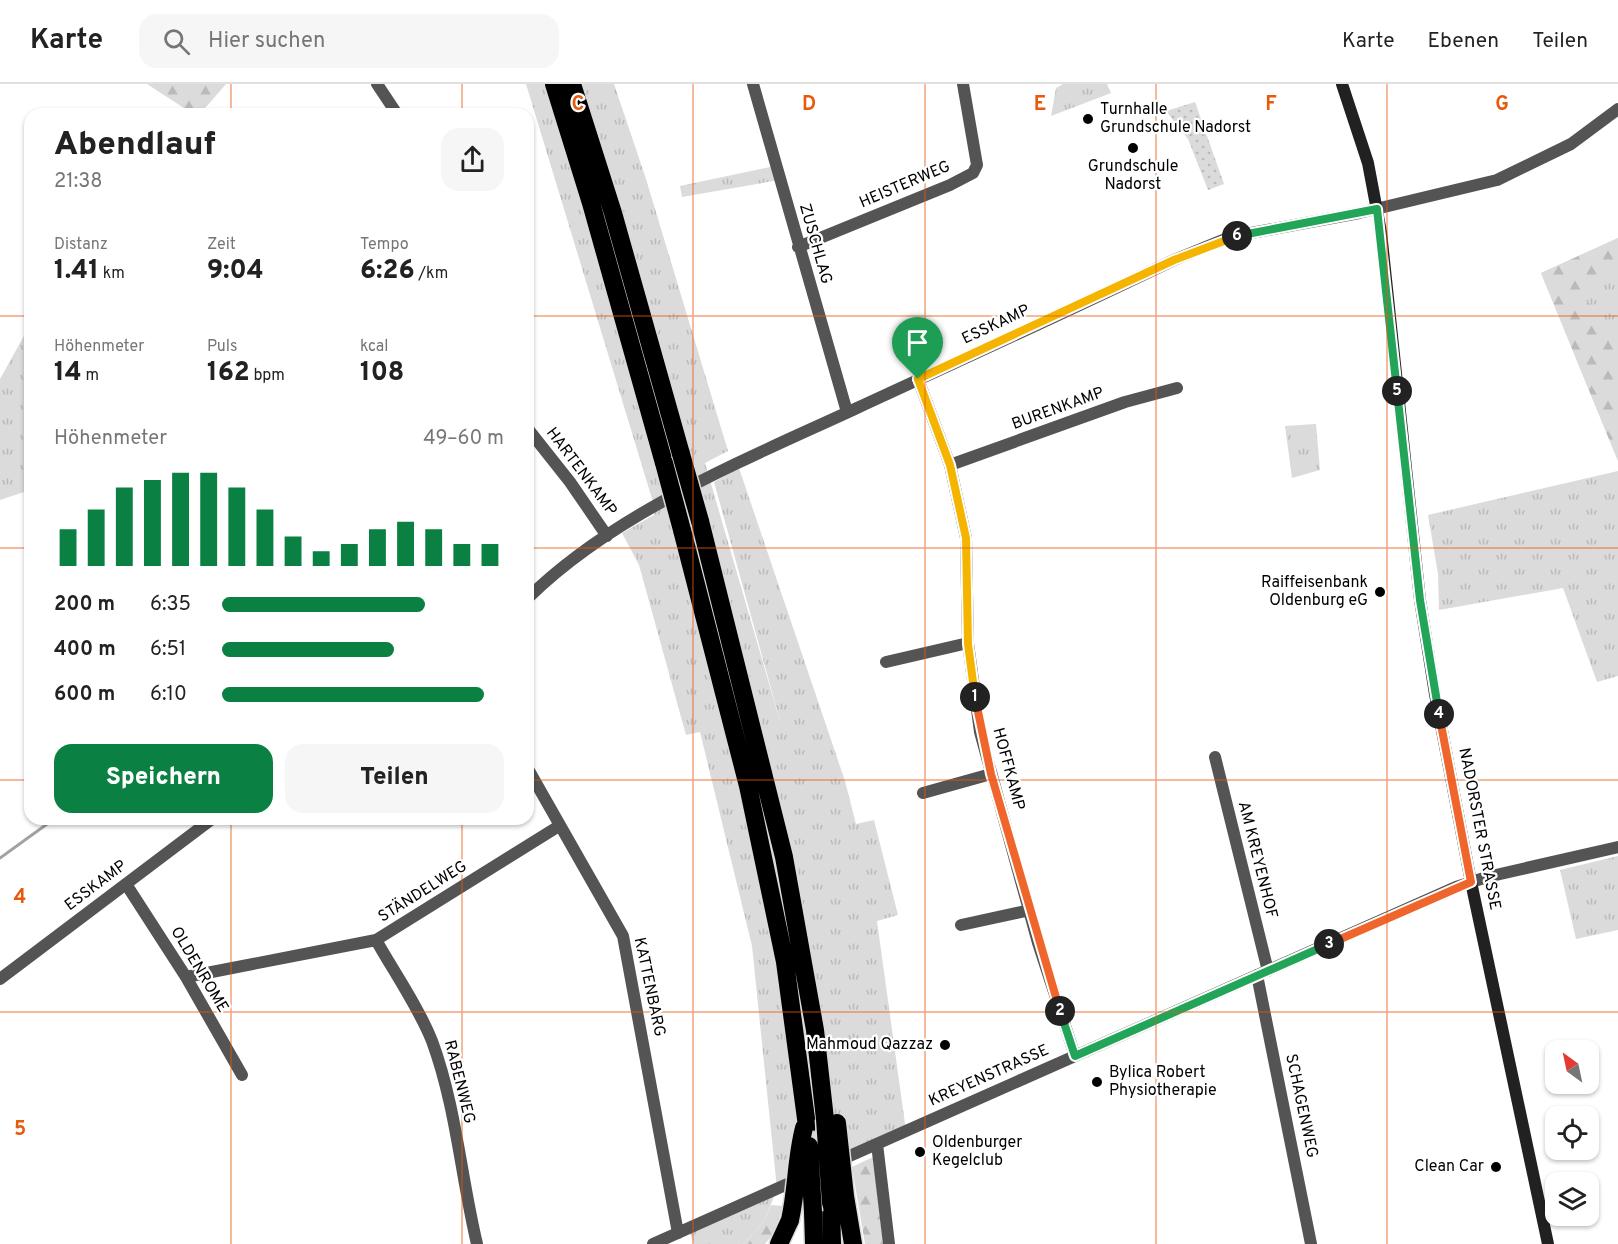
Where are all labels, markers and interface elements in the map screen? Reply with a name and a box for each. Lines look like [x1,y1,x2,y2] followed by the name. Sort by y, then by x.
[139,14,559,68] search box
[30,23,103,59] text: Karte
[160,25,193,58] icon: search
[208,28,325,55] text: Hier suchen
[1342,28,1394,55] text: Karte
[1427,28,1499,55] text: Ebenen
[1532,28,1588,55] text: Teilen
[572,92,584,118] text: C
[802,92,816,118] text: D
[1034,92,1046,118] text: E
[1265,92,1277,118] text: F
[1495,92,1509,118] text: G
[1100,100,1251,138] place label: Turnhalle Grundschule Nadorst
[1081,112,1095,126] marker: Turnhalle Grundschule Nadorst
[54,125,216,167] text: Abendlauf
[441,128,504,191] button: share
[1126,141,1140,155] marker: Grundschule Nadorst
[856,157,954,213] street label: HEISTERWEG
[1088,157,1178,195] place label: Grundschule Nadorst
[54,169,102,195] text: 21:38
[794,201,836,287] street label: ZUSCHLAG
[1222,221,1252,251] pin: 6
[1232,226,1242,246] text: 6
[54,235,108,255] text: Distanz
[207,235,236,255] text: Zeit
[360,235,409,255] text: Tempo
[54,255,99,288] text: 1.41
[207,255,264,288] text: 9:04
[360,255,415,288] text: 6:26
[99,264,125,284] text: km
[415,264,448,284] text: /km
[959,301,1033,349] street label: ESSKAMP
[892,317,943,379] pin
[901,326,934,359] icon: arrive
[54,337,144,357] text: Höhenmeter
[207,337,238,357] text: Puls
[360,337,388,357] text: kcal
[54,357,82,390] text: 14
[207,357,250,390] text: 162
[360,357,404,390] text: 108
[82,366,99,386] text: m
[250,366,285,386] text: bpm
[1382,376,1412,406] pin: 5
[1392,381,1402,401] text: 5
[1009,383,1107,435] street label: BURENKAMP
[541,424,621,520] street label: HARTENKAMP
[54,426,167,452] text: Höhenmeter
[423,426,504,452] text: 49–60 m
[1261,573,1368,611] place label: Raiffeisenbank Oldenburg eG
[1373,585,1387,599] marker: Raiffeisenbank Oldenburg eG
[54,592,115,618] text: 200 m
[150,592,191,618] text: 6:35
[54,637,116,663] text: 400 m
[150,637,186,663] text: 6:51
[54,682,115,708] text: 600 m
[150,682,187,708] text: 6:10
[960,682,990,712] pin: 1
[972,687,978,707] text: 1
[1424,699,1454,729] pin: 4
[1434,704,1444,724] text: 4
[987,726,1029,812] street label: HOFFKAMP
[54,744,273,813] button: Speichern
[285,744,504,813] button: Teilen
[1453,746,1505,912] street label: NADORSTER STRASSE
[1233,799,1281,921] street label: AM KREYENHOF
[61,856,131,916] street label: ESSKAMP
[374,856,471,927] street label: STÄNDELWEG
[14,885,26,911] text: 4
[166,923,232,1017] street label: OLDENROME
[1314,929,1344,959] pin: 3
[1324,934,1334,954] text: 3
[629,936,669,1038] street label: KATTENBARG
[1045,996,1075,1026] pin: 2
[1055,1001,1065,1021] text: 2
[806,1035,933,1055] place label: Mahmoud Qazzaz
[439,1038,479,1126] street label: RABENWEG
[938,1038,952,1052] marker: Mahmoud Qazzaz
[1545,1040,1599,1094] north arrow
[1545,1040,1599,1226] map controls
[926,1041,1052,1111] street label: KREYENSTRASSE
[1280,1052,1322,1160] street label: SCHAGENWEG
[1109,1063,1217,1101] place label: Bylica Robert Physiotherapie
[1090,1075,1104,1089] marker: Bylica Robert Physiotherapie
[1545,1106,1599,1160] button: locate
[14,1117,26,1143] text: 5
[932,1133,1023,1171] place label: Oldenburger Kegelclub
[913,1145,927,1159] marker: Oldenburger Kegelclub
[1414,1157,1484,1177] place label: Clean Car
[1489,1160,1503,1174] marker: Clean Car
[1545,1172,1599,1226] button: layers

